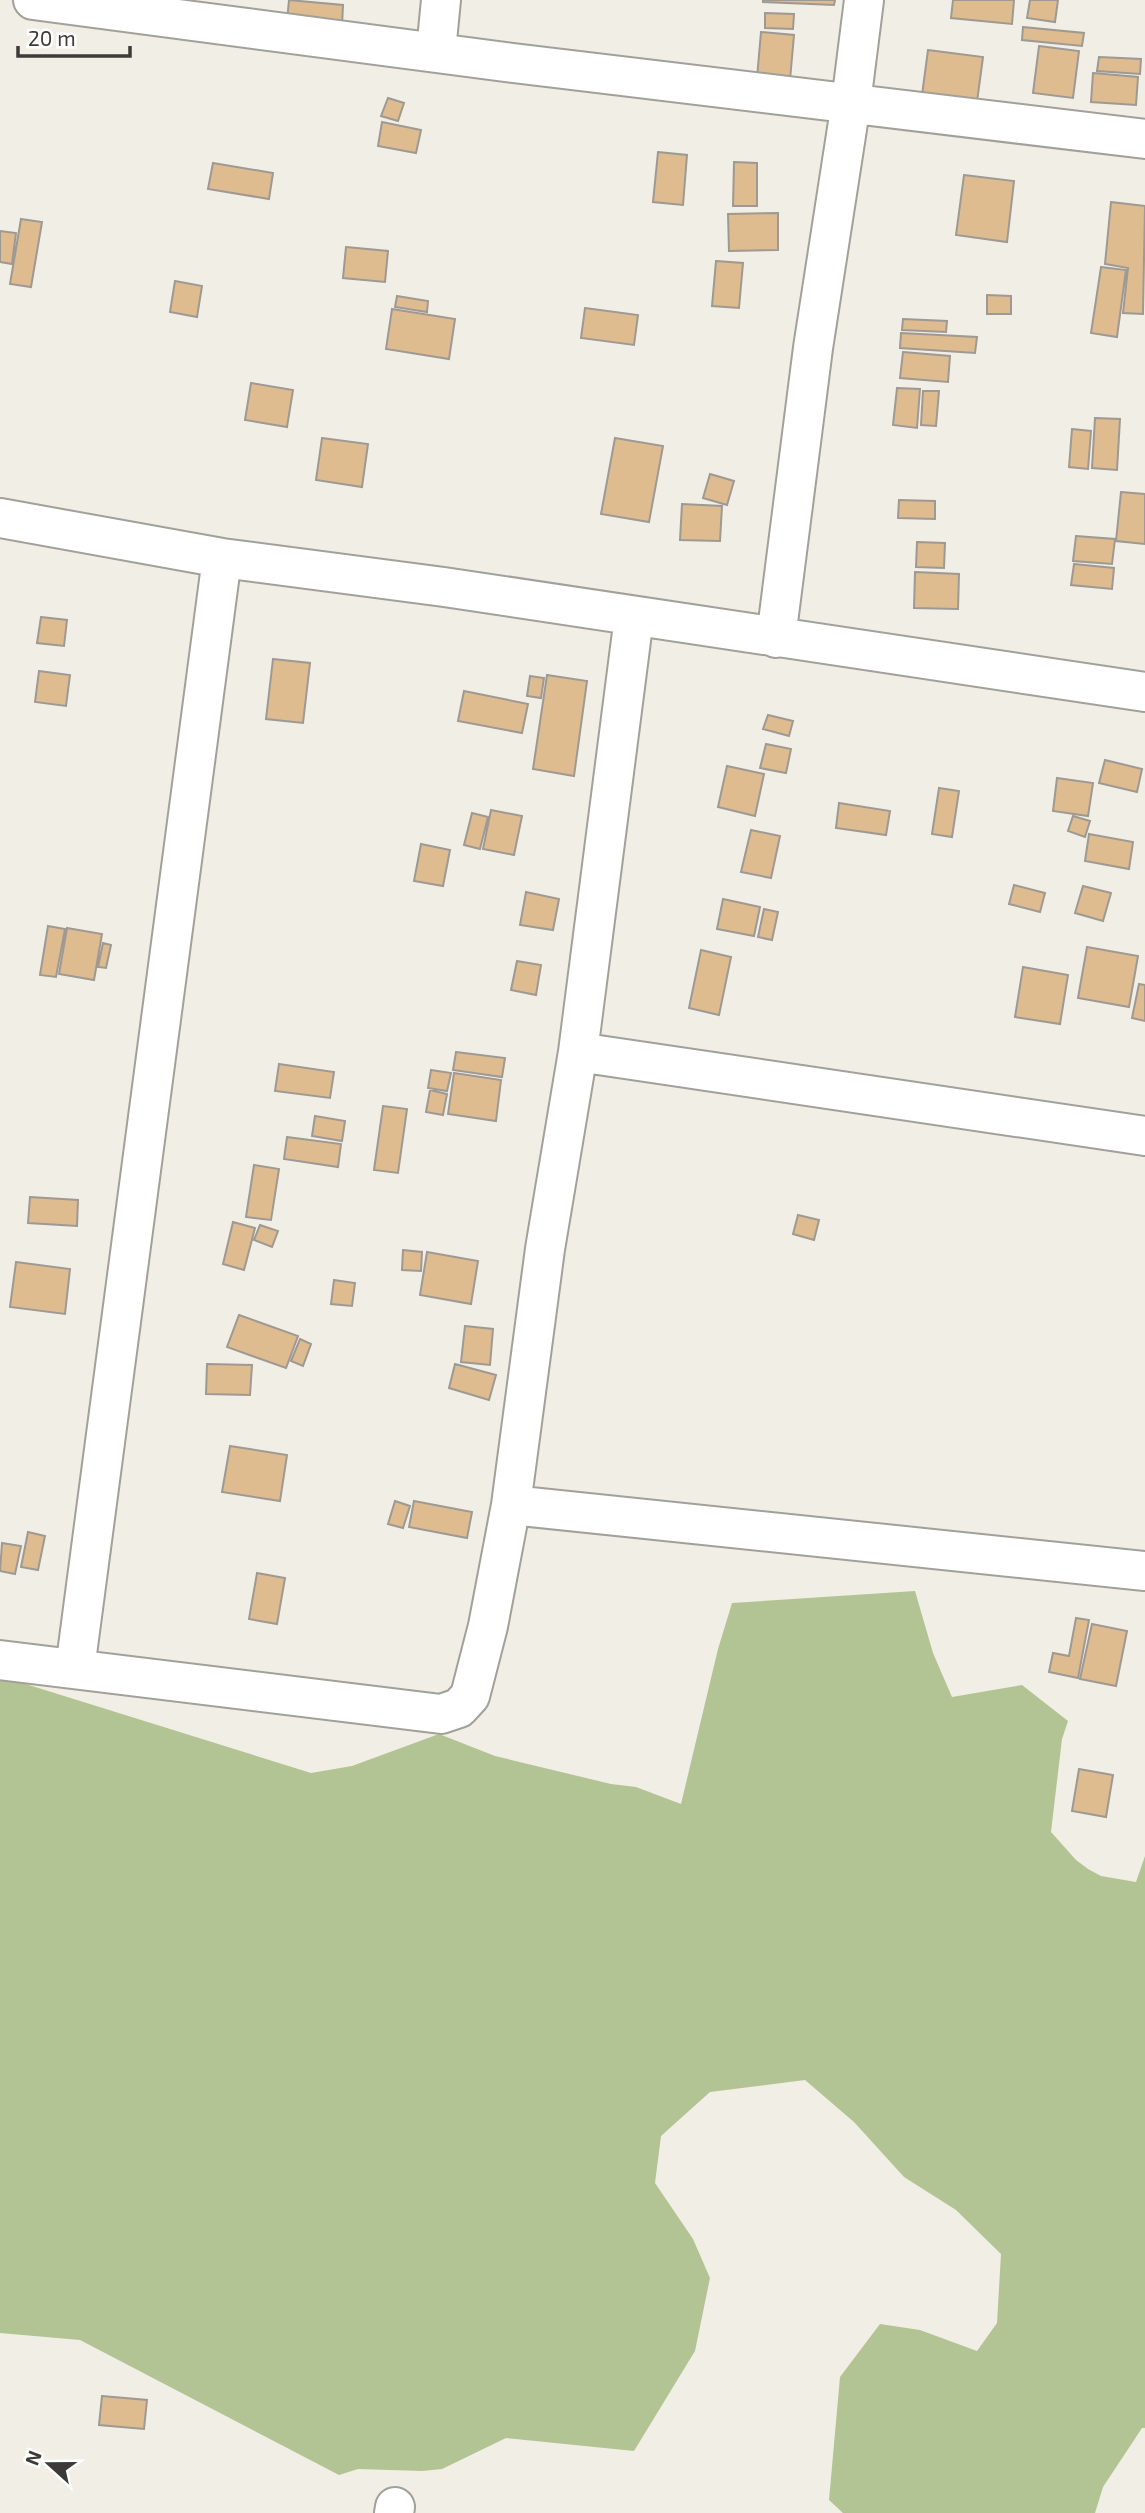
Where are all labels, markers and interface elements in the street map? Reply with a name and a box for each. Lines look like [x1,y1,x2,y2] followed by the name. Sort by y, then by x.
[18,14,130,58] scale bar
[28,25,76,50] text: 20 m
[14,2429,84,2499] north arrow
[19,2447,46,2468] text: N

